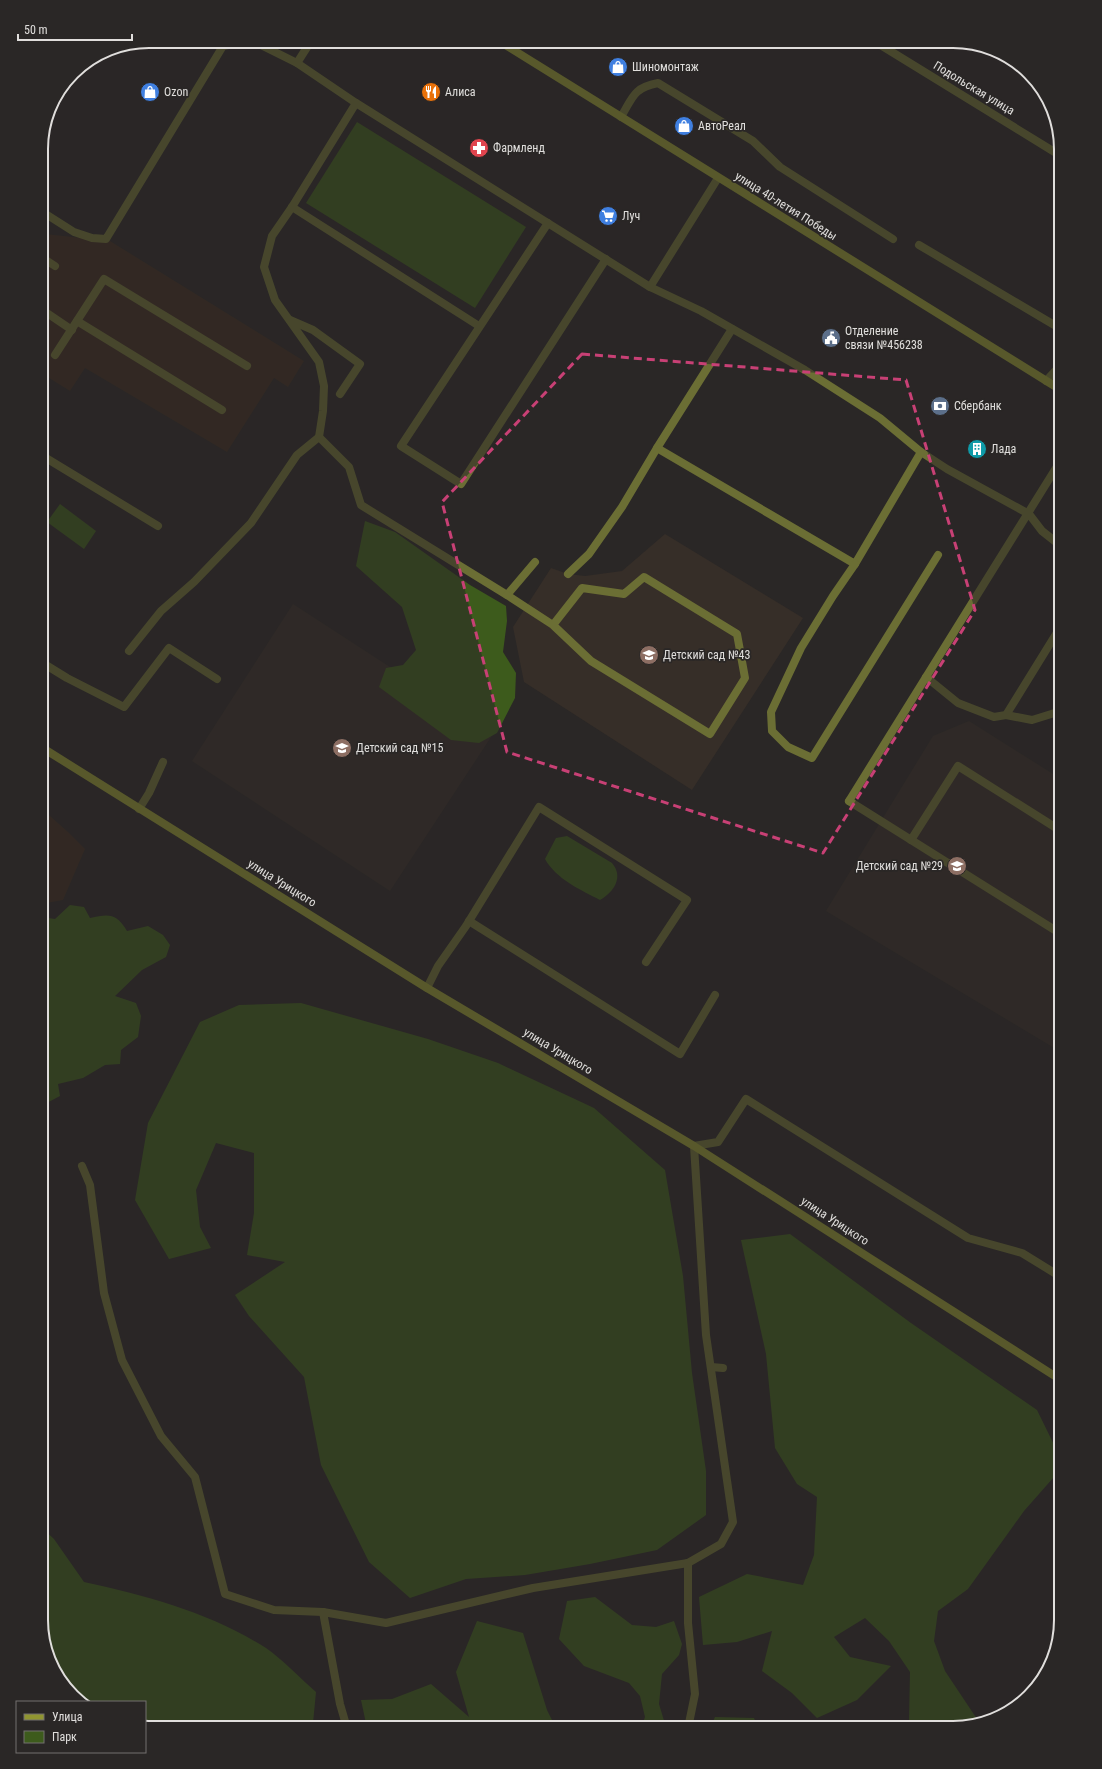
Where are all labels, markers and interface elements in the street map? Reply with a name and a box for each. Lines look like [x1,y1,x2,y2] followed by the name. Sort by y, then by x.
[18,16,132,42] scale bar
[24,23,48,37] text: 50 m
[607,56,629,78] shop icon: Шиномонтаж
[931,58,1017,118] street label: Подольская улица
[632,60,699,74] place label: Шиномонтаж
[139,81,161,103] shop icon: Ozon
[420,81,442,103] restaurant icon: Алиса
[164,85,188,99] place label: Ozon
[445,85,476,99] place label: Алиса
[673,115,695,137] shop icon: AвтоРеал
[698,119,746,133] place label: AвтоРеал
[468,137,490,159] pharmacy icon: Фармленд
[493,141,545,155] place label: Фармленд
[732,169,840,243] street label: улица 40-летия Победы
[597,205,619,227] supermarket icon: Луч
[622,209,640,223] place label: Луч
[845,324,923,352] place label: Отделение связи №456238
[820,327,842,349] public building icon: Отделение связи №456238
[929,395,951,417] bank icon: Сбербанк
[954,399,1002,413] place label: Сбербанк
[966,438,988,460] building icon: Лада
[991,442,1017,456] place label: Лада
[638,644,660,666] school or university icon: Детский сад №43
[663,648,750,662] place label: Детский сад №43
[331,737,353,759] school or university icon: Детский сад №15
[356,741,443,755] place label: Детский сад №15
[946,855,968,877] school or university icon: Детский сад №29
[245,856,319,910] street label: улица Урицкого
[856,859,943,873] place label: Детский сад №29
[521,1025,595,1077] street label: улица Урицкого
[798,1194,872,1248] street label: улица Урицкого
[16,1701,146,1753] legend
[52,1710,83,1724] text: Улица
[52,1730,77,1744] text: Парк

